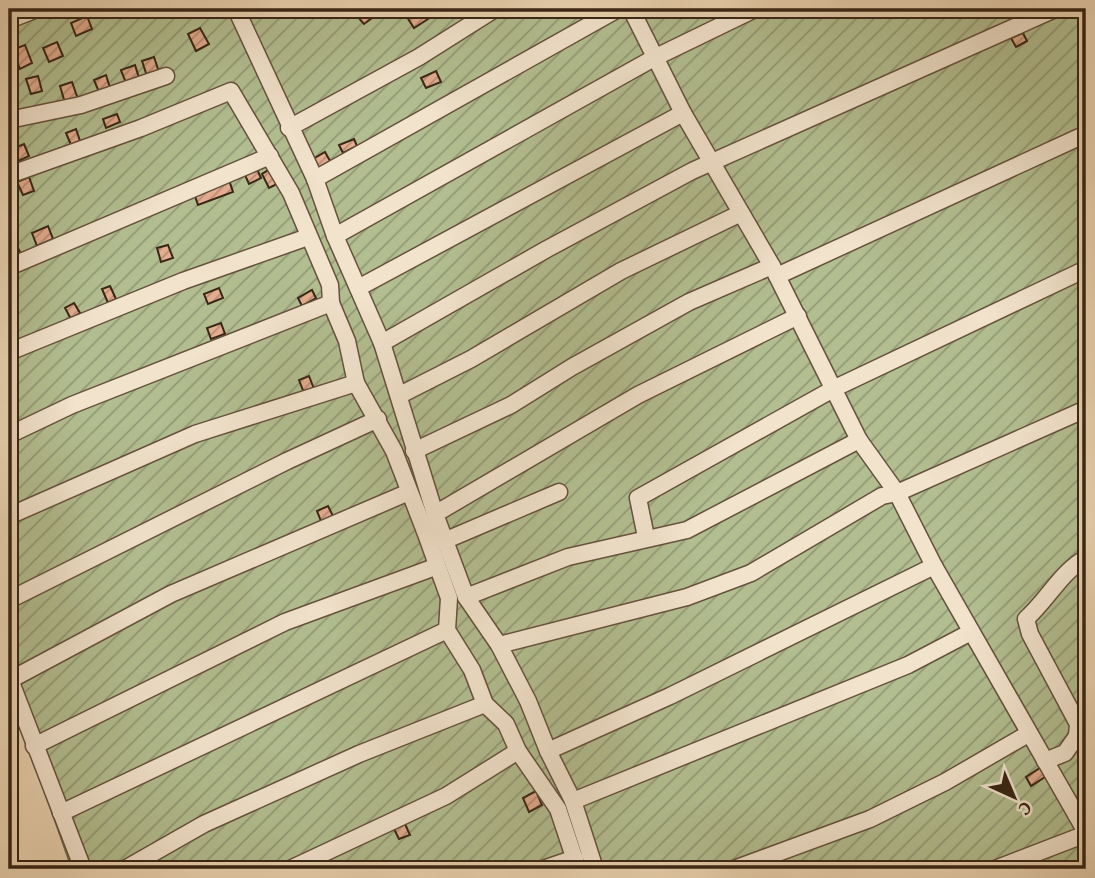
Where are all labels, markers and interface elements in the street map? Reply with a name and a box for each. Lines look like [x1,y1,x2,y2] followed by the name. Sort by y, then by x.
[979,762,1050,832] north arrow
[1012,795,1039,823] text: С

